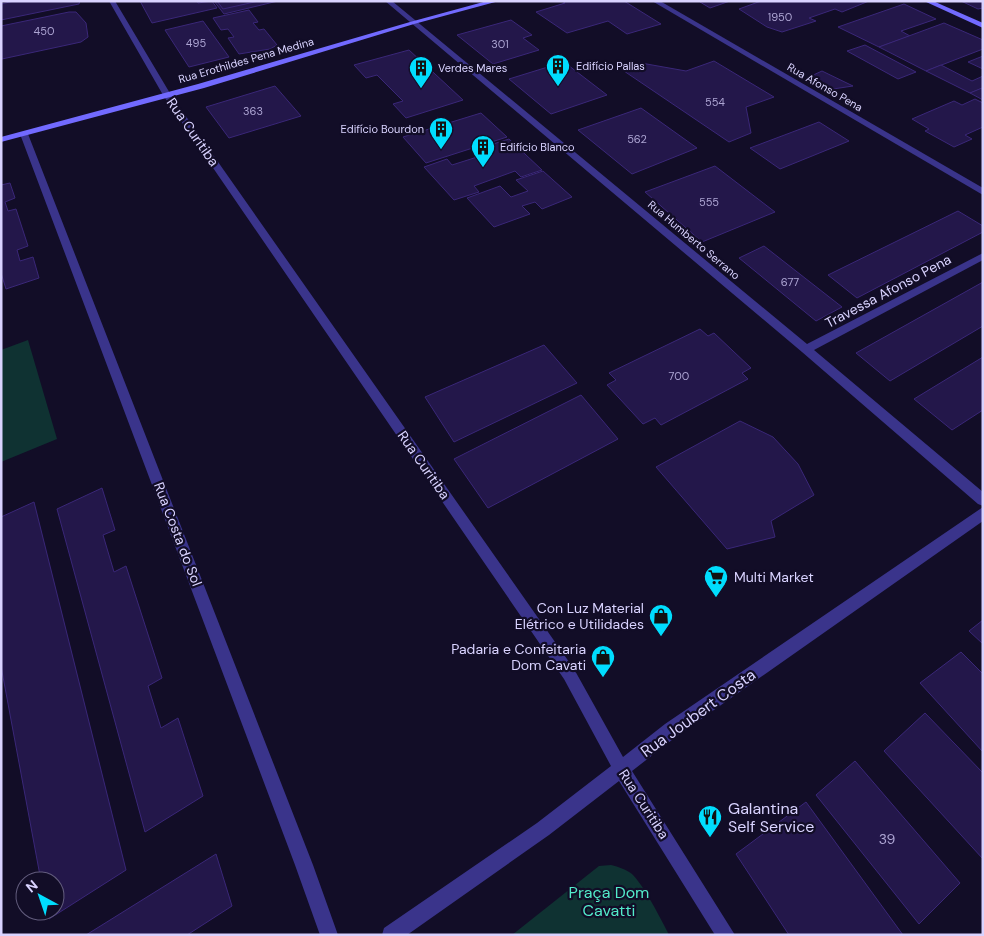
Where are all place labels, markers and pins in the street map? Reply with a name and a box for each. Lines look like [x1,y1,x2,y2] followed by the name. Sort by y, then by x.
[545,53,571,87] building icon: Edifício Pallas
[408,55,434,89] building icon: Verdes Mares
[576,59,645,73] place label: Edifício Pallas
[438,61,507,75] place label: Verdes Mares
[428,116,454,150] building icon: Edifício Bourdon
[341,122,424,136] place label: Edifício Bourdon
[470,134,496,168] building icon: Edifício Blanco
[500,140,575,154] place label: Edifício Blanco
[703,564,729,598] supermarket icon: Multi Market
[734,568,814,586] place label: Multi Market
[515,599,644,633] place label: Con Luz Material Elétrico e Utilidades
[648,603,674,637] shop icon: Con Luz Material Elétrico e Utilidades
[451,640,586,674] place label: Padaria e Confeitaria Dom Cavati
[590,644,616,678] shop icon: Padaria e Confeitaria Dom Cavati
[728,798,814,837] place label: Galantina Self Service
[697,804,723,838] restaurant icon: Galantina Self Service

